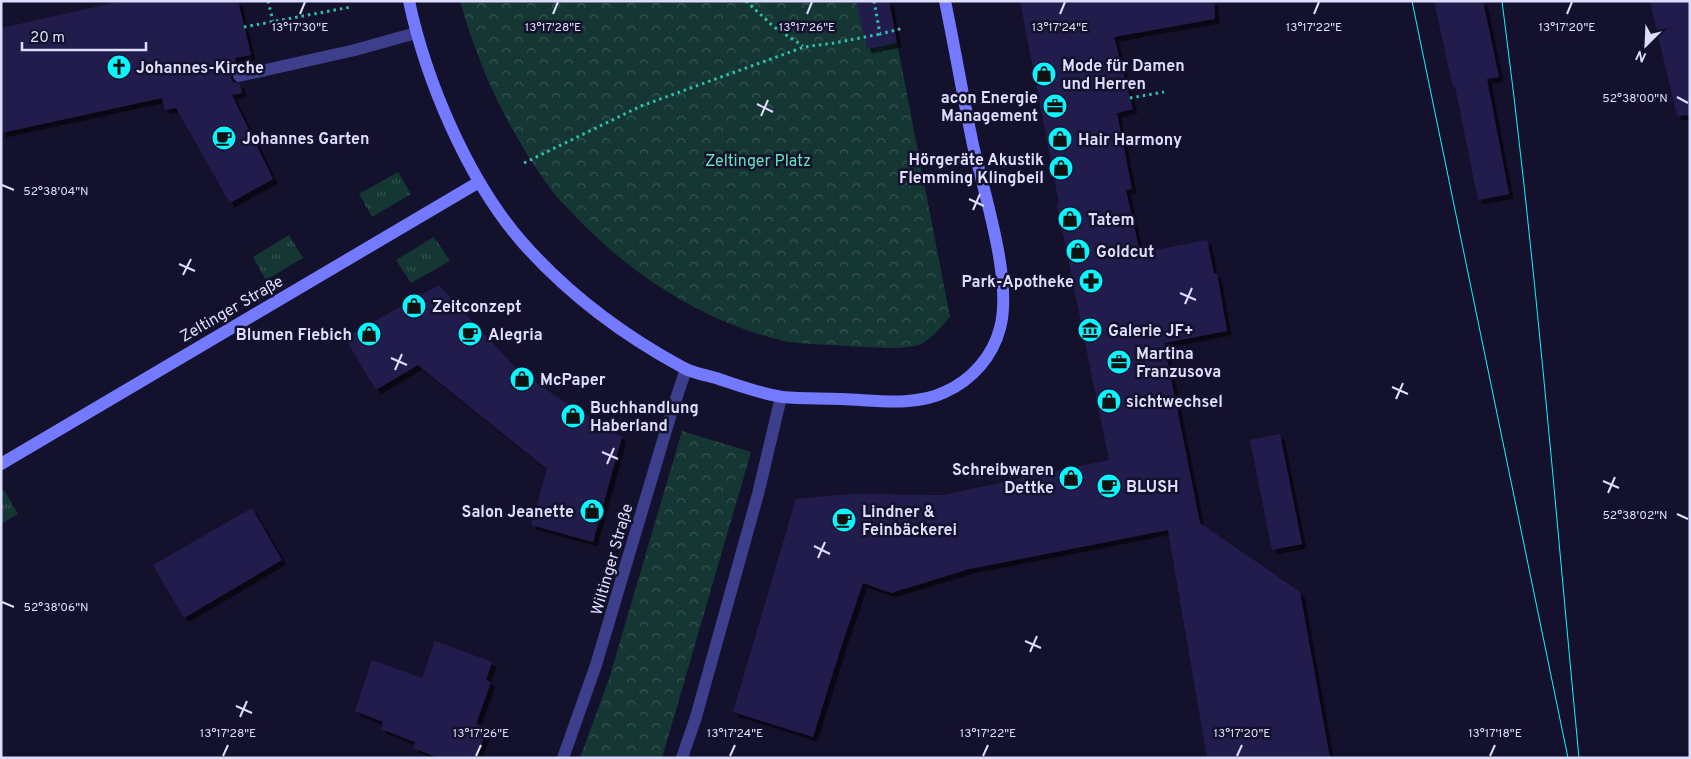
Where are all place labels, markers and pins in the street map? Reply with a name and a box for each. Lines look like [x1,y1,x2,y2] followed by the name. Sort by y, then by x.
[106,54,132,80] church icon: Johannes-Kirche
[1062,57,1185,95] place label: Mode für Damen und Herren
[136,59,264,79] place label: Johannes-Kirche
[1031,61,1057,87] shop icon: Mode für Damen und Herren
[941,89,1038,127] place label: acon Energie Management
[1042,93,1068,119] office icon: acon Energie Management
[211,125,237,151] cafe icon: Johannes Garten
[1047,126,1073,152] shop icon: Hair Harmony
[242,130,370,150] place label: Johannes Garten
[1078,131,1182,151] place label: Hair Harmony
[899,151,1044,189] place label: Hörgeräte Akustik Flemming Klingbeil
[1048,155,1074,181] shop icon: Hörgeräte Akustik Flemming Klingbeil
[1057,206,1083,232] shop icon: Tatem
[1088,211,1134,231] place label: Tatem
[1065,238,1091,264] shop icon: Goldcut
[1096,243,1154,263] place label: Goldcut
[1078,268,1104,294] pharmacy icon: Park-Apotheke
[962,273,1074,293] place label: Park-Apotheke
[401,293,427,319] shop icon: Zeitconzept
[432,298,521,318] place label: Zeitconzept
[1077,317,1103,343] museum icon: Galerie JF+
[356,321,382,347] shop icon: Blumen Fiebich
[457,321,483,347] cafe icon: Alegria
[1108,322,1194,342] place label: Galerie JF+
[236,326,352,346] place label: Blumen Fiebich
[488,326,543,346] place label: Alegria
[1136,345,1221,383] place label: Martina Franzusova
[1106,349,1132,375] office icon: Martina Franzusova
[509,366,535,392] shop icon: McPaper
[540,371,606,391] place label: McPaper
[1096,388,1122,414] shop icon: sichtwechsel
[1126,393,1223,413] place label: sichtwechsel
[590,399,699,437] place label: Buchhandlung Haberland
[560,403,586,429] shop icon: Buchhandlung Haberland
[952,461,1054,499] place label: Schreibwaren Dettke
[1058,465,1084,491] shop icon: Schreibwaren Dettke
[1096,473,1122,499] cafe icon: BLUSH
[1126,478,1179,498] place label: BLUSH
[579,498,605,524] shop icon: Salon Jeanette
[462,503,574,523] place label: Salon Jeanette
[862,503,957,541] place label: Lindner & Feinbäckerei
[831,507,857,533] cafe icon: Lindner & Feinbäckerei

